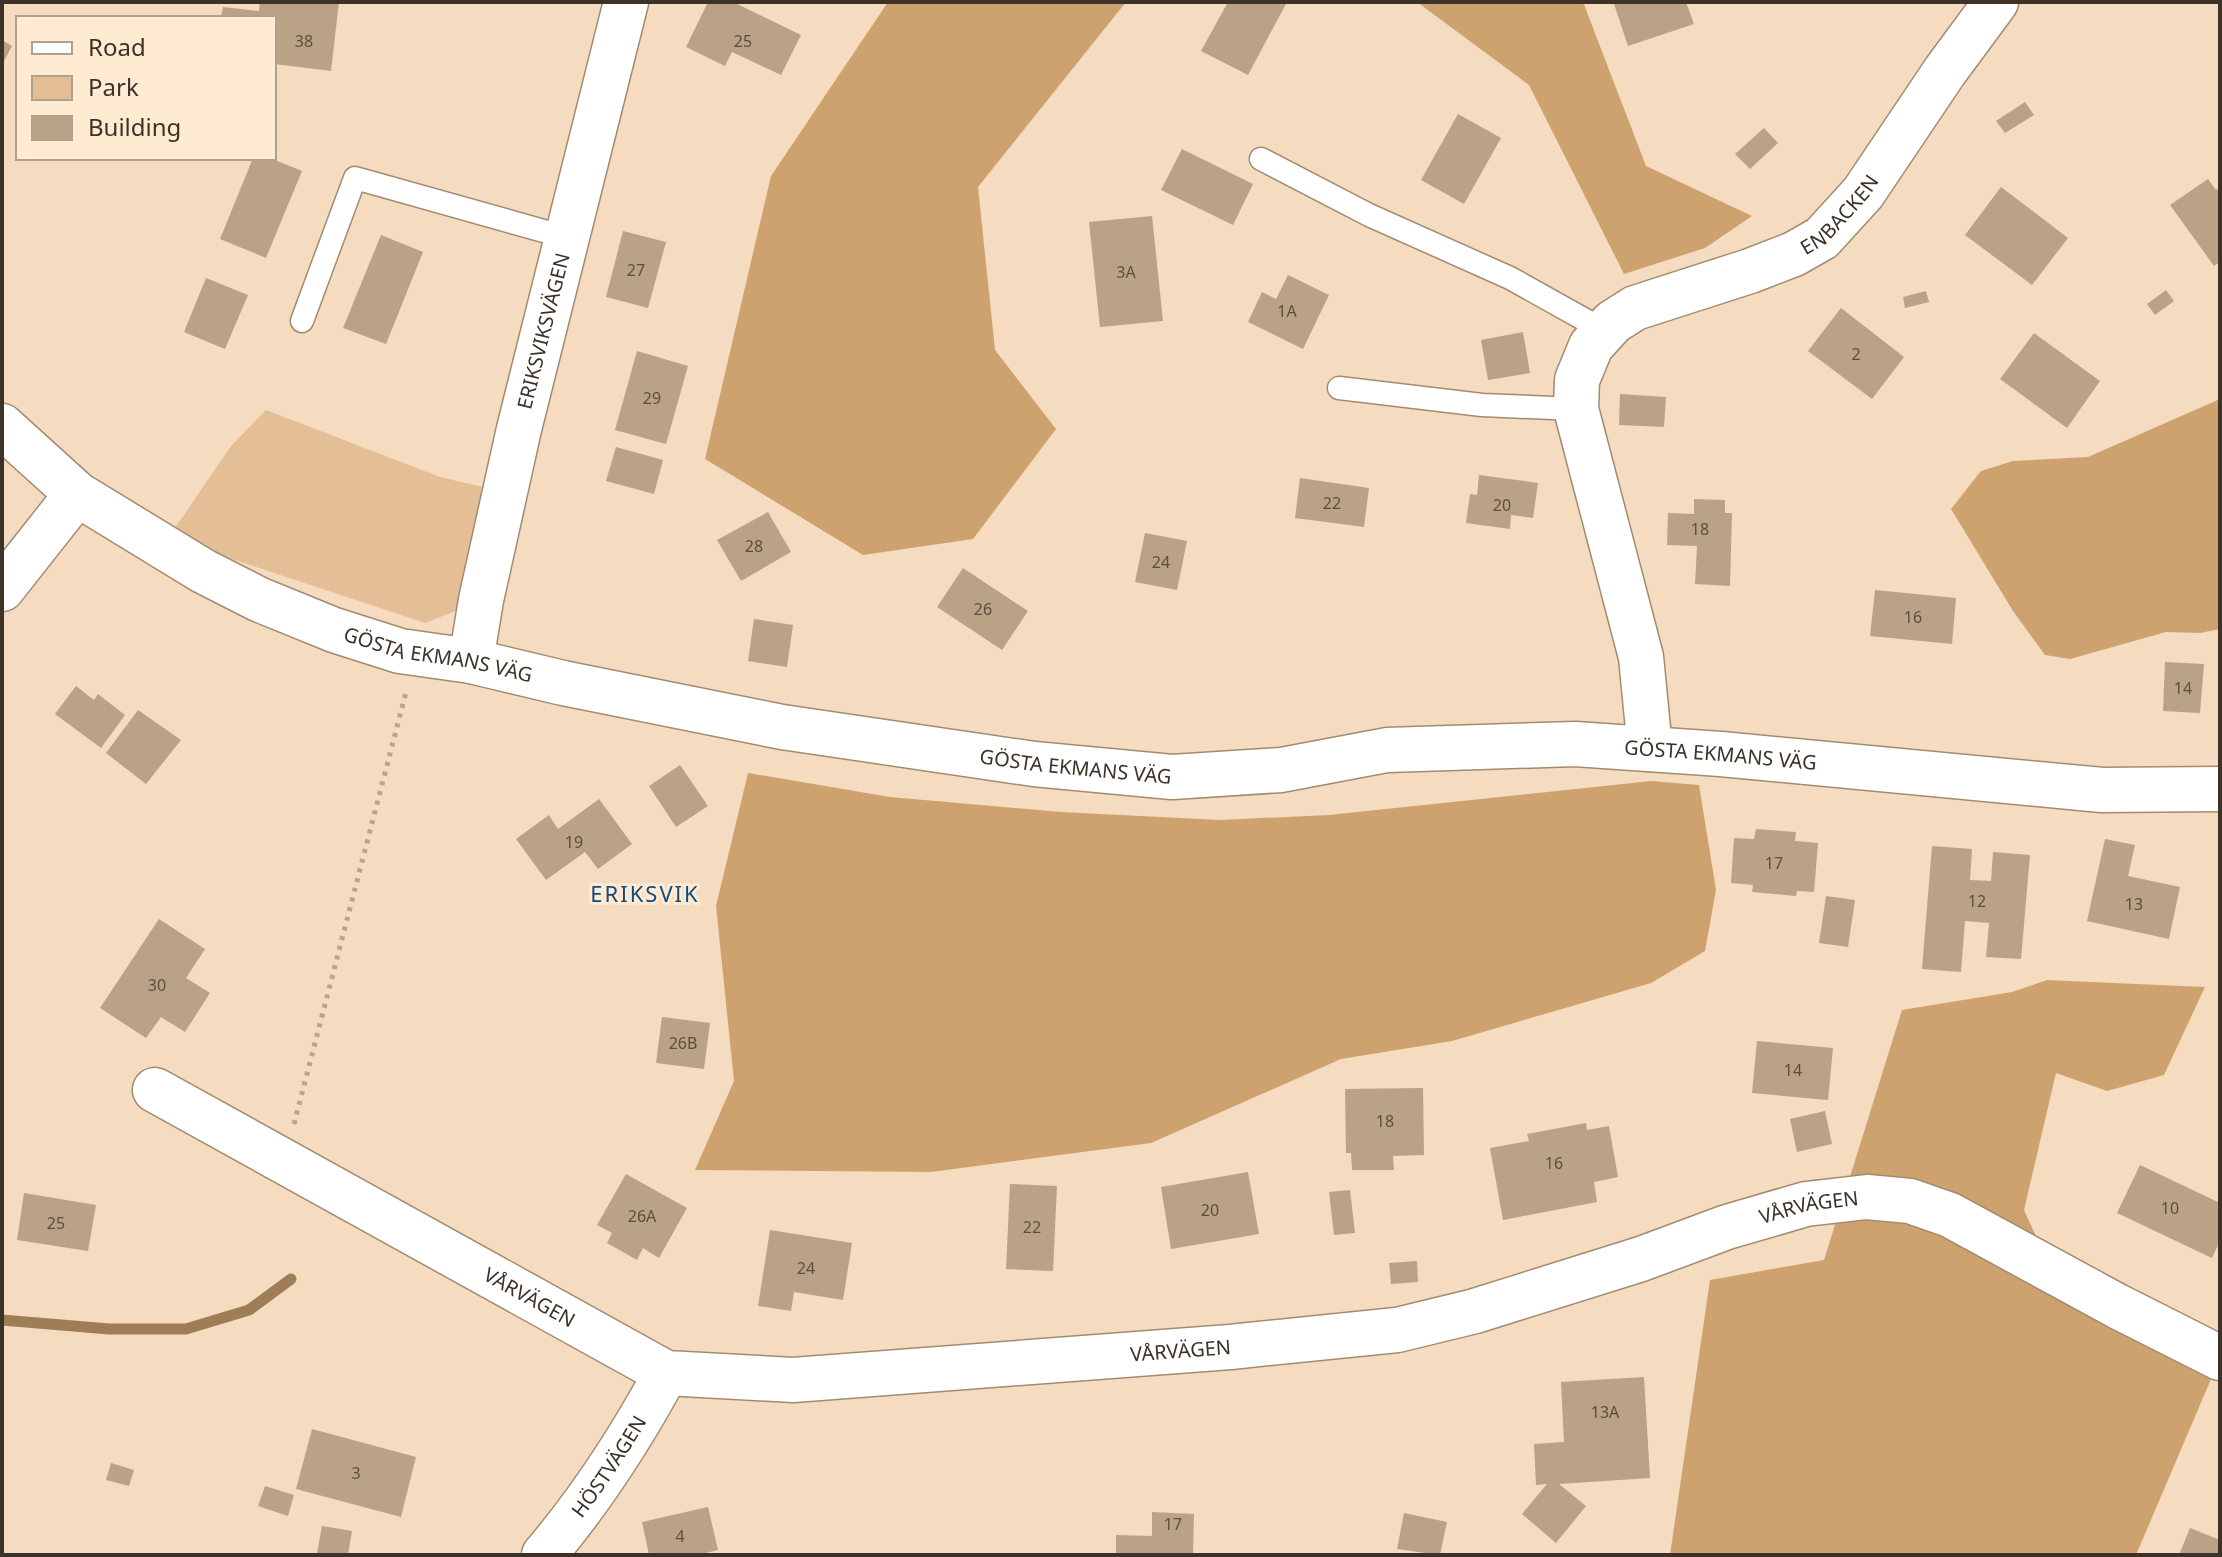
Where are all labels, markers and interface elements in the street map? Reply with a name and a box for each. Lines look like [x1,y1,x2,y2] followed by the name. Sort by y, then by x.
[16,16,276,160] legend
[88,30,146,63] text: Road
[295,30,313,52] house number: 38
[734,30,752,52] house number: 25
[88,70,139,103] text: Park
[88,110,181,143] text: Building
[1795,169,1885,261] street label: ENBACKEN
[510,250,576,412] street label: ERIKSVIKSVÄGEN
[627,259,645,281] house number: 27
[1116,261,1136,283] house number: 3A
[1277,300,1297,322] house number: 1A
[1851,343,1861,365] house number: 2
[643,387,661,409] house number: 29
[1323,492,1341,514] house number: 22
[1493,494,1511,516] house number: 20
[1691,518,1709,540] house number: 18
[745,535,763,557] house number: 28
[1152,551,1170,573] house number: 24
[974,598,992,620] house number: 26
[1904,606,1922,628] house number: 16
[340,620,535,688] street label: GÖSTA EKMANS VÄG
[2174,677,2192,699] house number: 14
[1623,733,1818,776] street label: GÖSTA EKMANS VÄG
[978,742,1173,790] street label: GÖSTA EKMANS VÄG
[565,831,583,853] house number: 19
[1765,852,1783,874] house number: 17
[590,878,700,908] district label: ERIKSVIK
[1968,890,1986,912] house number: 12
[2125,893,2143,915] house number: 13
[148,974,166,996] house number: 30
[669,1032,697,1054] house number: 26B
[1784,1059,1802,1081] house number: 14
[1376,1110,1394,1132] house number: 18
[1545,1152,1563,1174] house number: 16
[1756,1184,1860,1230] street label: VÅRVÄGEN
[2161,1197,2179,1219] house number: 10
[1201,1199,1219,1221] house number: 20
[628,1205,657,1227] house number: 26A
[47,1212,65,1234] house number: 25
[1023,1216,1041,1238] house number: 22
[797,1257,815,1279] house number: 24
[479,1261,580,1333] street label: VÅRVÄGEN
[1129,1333,1232,1367] street label: VÅRVÄGEN
[1591,1401,1620,1423] house number: 13A
[565,1410,652,1523] street label: HÖSTVÄGEN
[351,1462,361,1484] house number: 3
[1164,1513,1182,1535] house number: 17
[675,1525,685,1547] house number: 4

